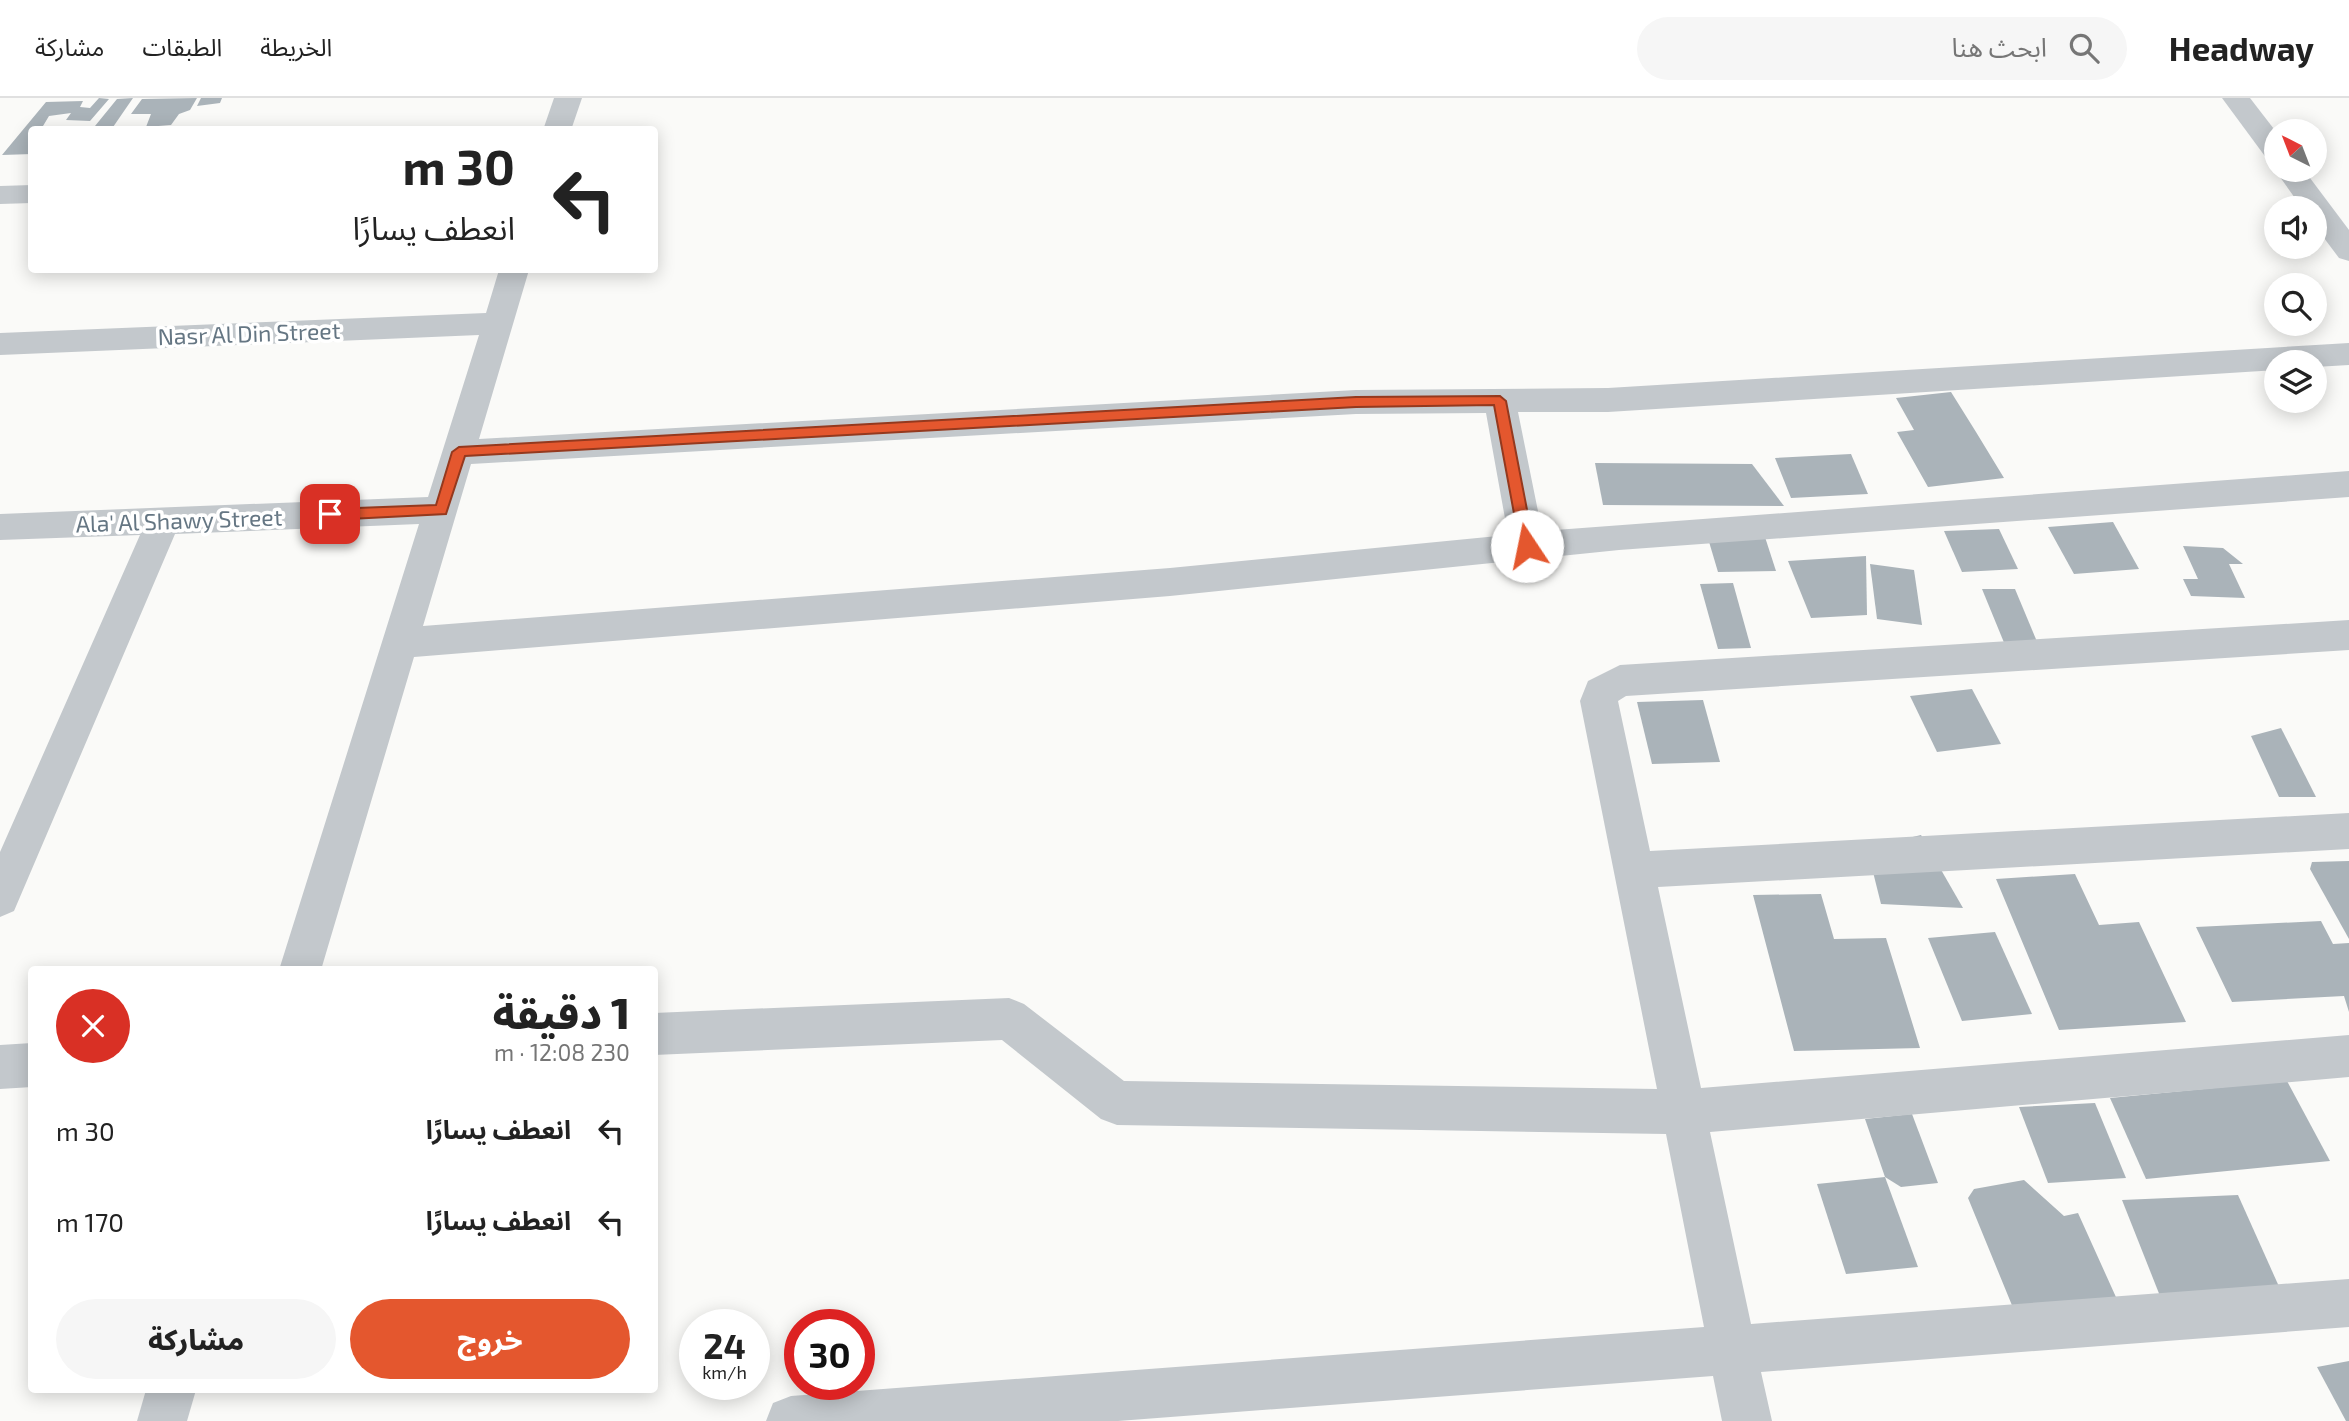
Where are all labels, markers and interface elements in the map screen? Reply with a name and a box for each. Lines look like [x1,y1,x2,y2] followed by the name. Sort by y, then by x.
[1637,17,2127,80] search box
[2169,28,2314,68] text: Headway
[2065,29,2103,67] icon: search
[1951,31,2047,62] text: ابحث هنا
[35,32,104,61] text: مشاركة
[142,32,222,61] text: الطبقات
[260,32,332,61] text: الخريطة
[2264,119,2328,182] north arrow
[2264,119,2327,413] map controls
[403,136,515,195] text: 30 m
[539,154,630,245] icon: left
[2264,196,2327,259] button: sound
[352,208,515,246] text: انعطف يسارًا
[2264,273,2327,336] button: search
[157,316,341,350] street label: Nasr Al Din Street
[2264,350,2327,413] button: layers
[300,484,360,544] pin
[311,495,349,533] icon: arrive
[75,502,283,538] street label: Ala' Al Shawy Street
[1490,509,1564,583] position arrow
[492,987,630,1037] text: 1 دقيقة
[56,989,130,1063] button: close
[494,1038,630,1066] text: 230 m · 12:08
[592,1112,630,1150] icon: left
[426,1113,571,1144] text: انعطف يسارًا
[56,1115,115,1146] text: 30 m
[592,1203,630,1241] icon: left
[426,1204,571,1235] text: انعطف يسارًا
[56,1206,124,1237] text: 170 m
[56,1299,336,1379] button: مشاركة
[350,1299,630,1379] button: خروج
[784,1309,875,1400] speed limit sign: 30
[703,1324,746,1366] text: 24
[702,1361,747,1383] text: km/h

